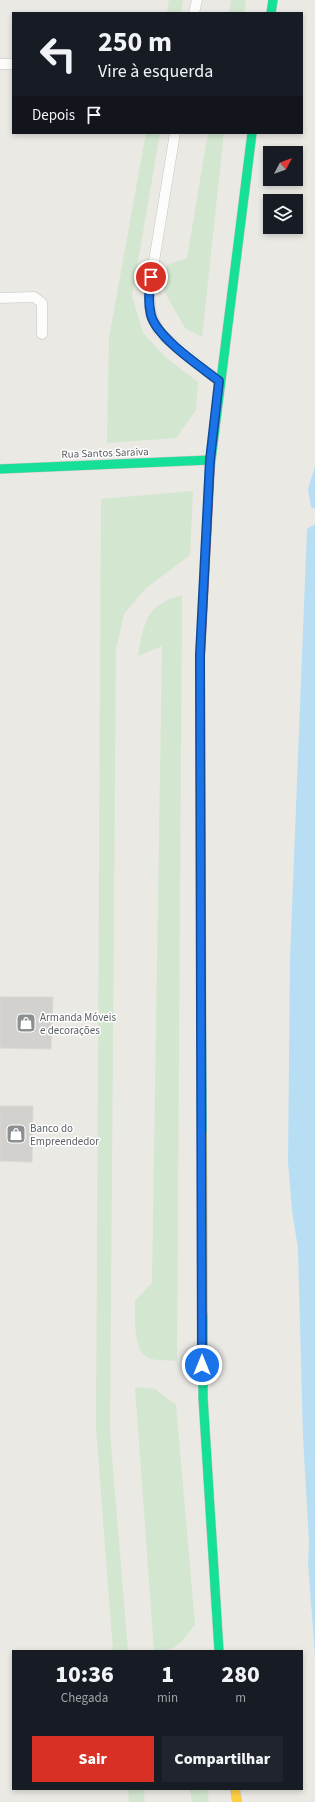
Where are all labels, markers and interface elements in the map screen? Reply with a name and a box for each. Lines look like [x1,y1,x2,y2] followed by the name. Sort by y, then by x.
[98,22,172,62] text: 250 m
[32,28,84,80] icon: left
[98,59,213,84] text: Vire à esquerda
[83,104,105,126] icon: arrive
[32,105,75,126] text: Depois
[263,146,303,186] north arrow
[263,146,303,234] map controls
[263,194,303,234] button: layers
[134,260,168,294] pin
[140,266,162,288] icon: arrive
[61,444,149,462] street label: Rua Santos Saraiva
[40,1010,116,1038] place label: Armanda Móveis e decorações
[15,1012,37,1034] shop icon: Armanda Móveis e decorações
[30,1121,99,1149] place label: Banco do Empreendedor
[5,1123,27,1145] shop icon: Banco do Empreendedor
[181,1344,223,1386] position arrow
[55,1657,114,1692] text: 10:36
[161,1657,174,1692] text: 1
[221,1657,260,1692] text: 280
[61,1689,108,1707] text: Chegada
[157,1689,178,1707] text: min
[235,1689,246,1707] text: m
[32,1736,154,1782] button: Sair
[162,1736,283,1782] button: Compartilhar

